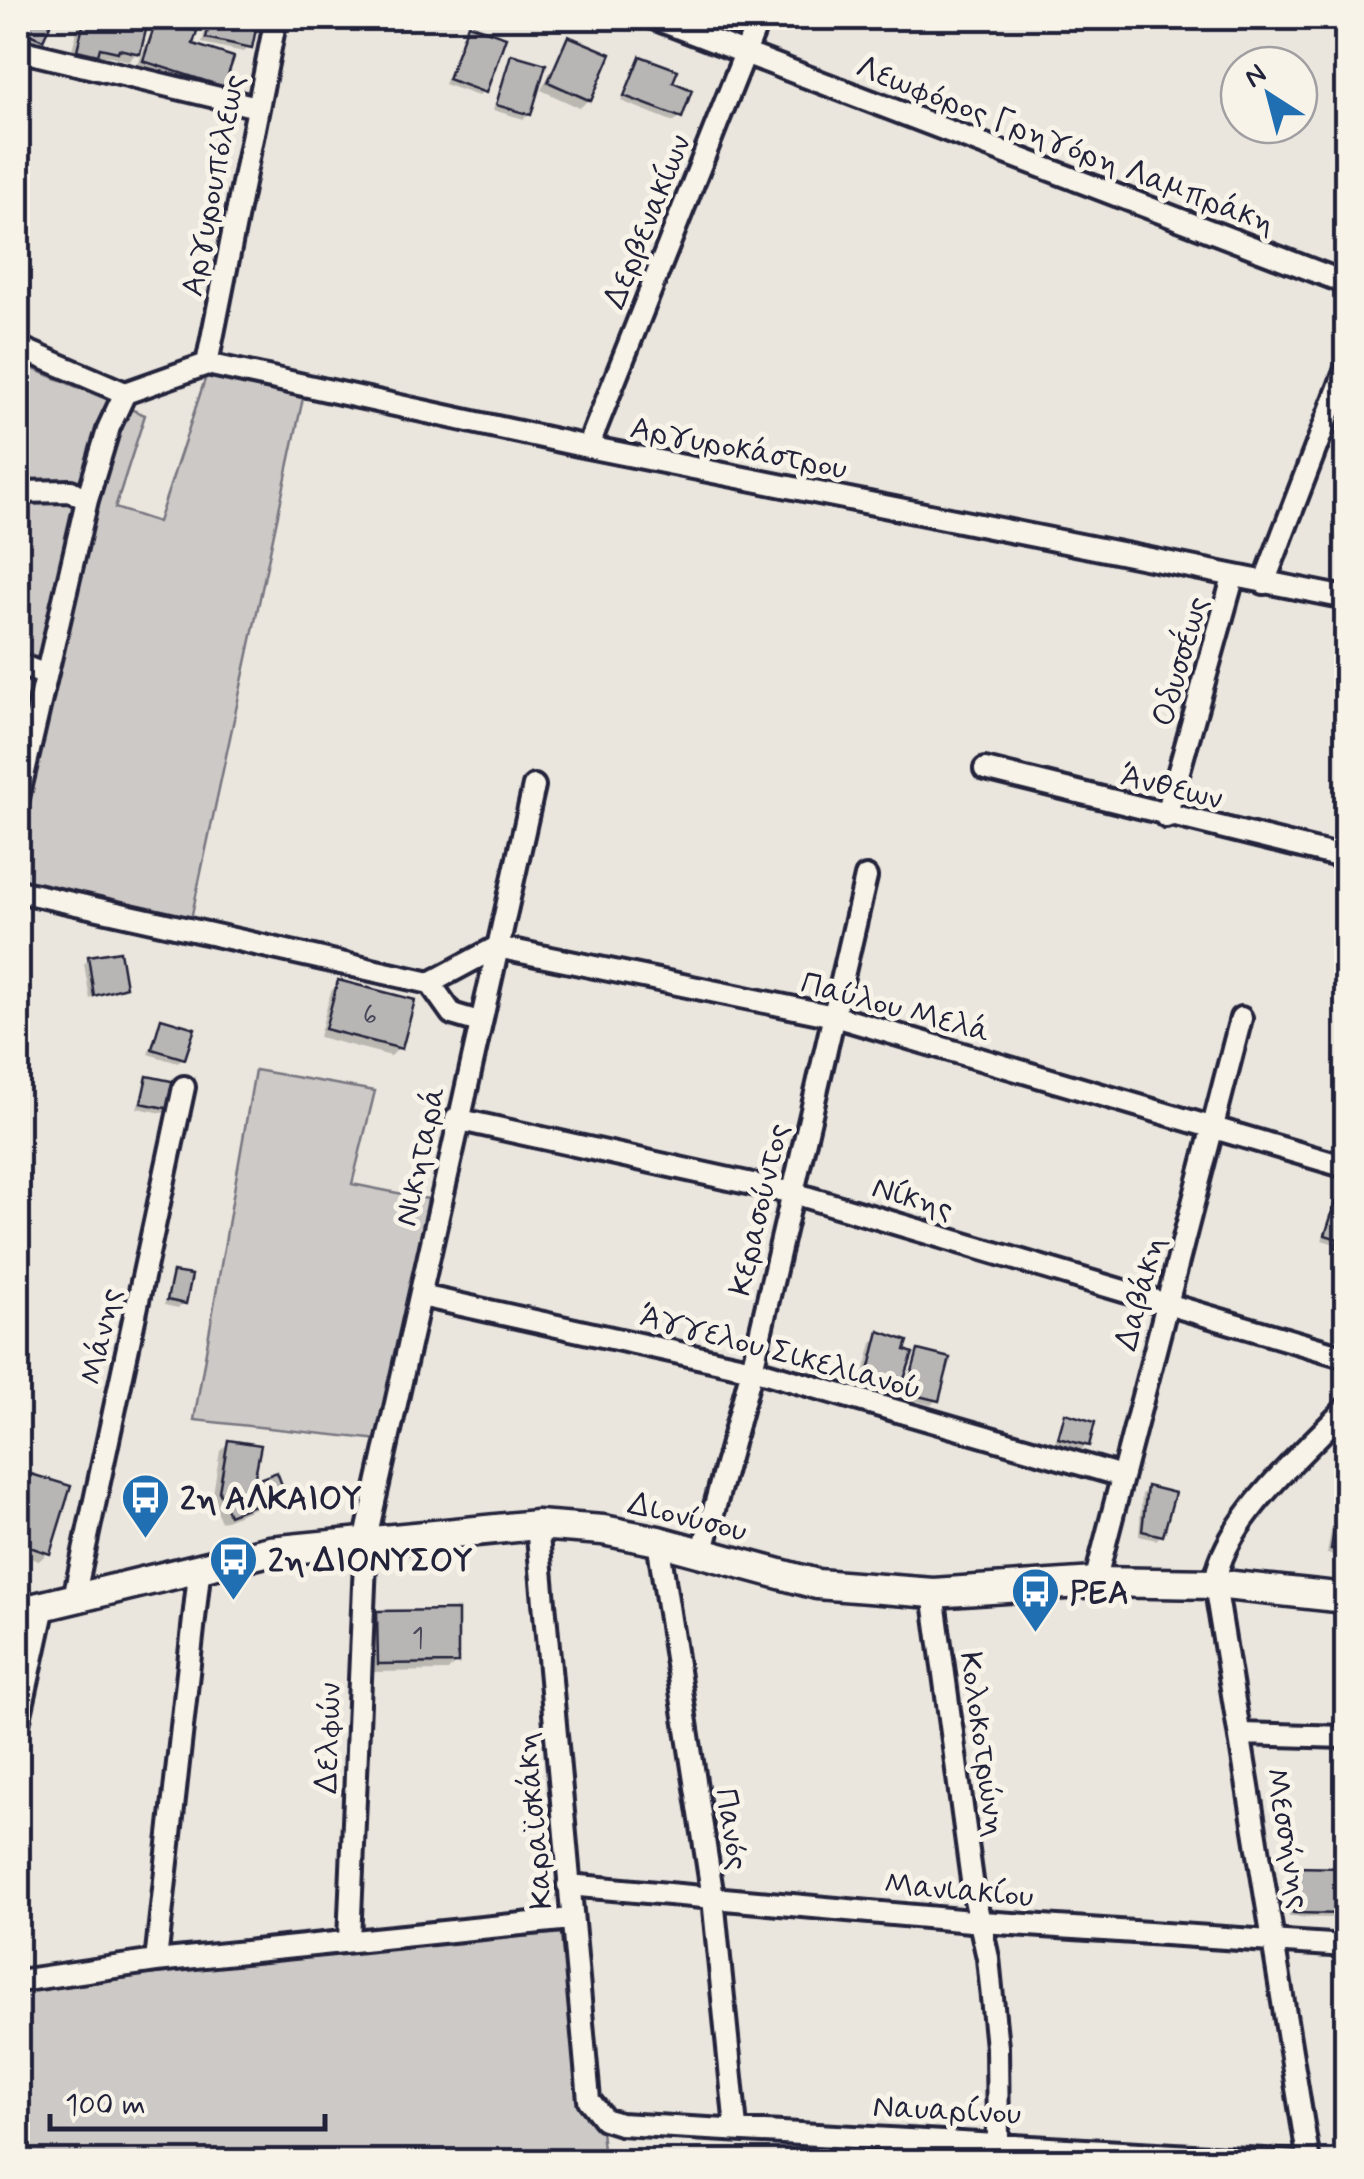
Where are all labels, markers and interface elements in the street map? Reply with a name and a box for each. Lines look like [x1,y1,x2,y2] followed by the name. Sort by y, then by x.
[1219,45,1319,145] north arrow
[850,46,1281,245] street label: Λεωφόρος Γρηγόρη Λαμπράκη
[1237,56,1274,97] text: N
[172,71,256,300] street label: Αργυρουπόλεως
[594,128,702,315] street label: Δερβενακίων
[627,407,851,491] street label: Αργυροκάστρου
[1141,591,1220,732] street label: Οδυσσέως
[1116,755,1227,821] street label: Άνθεων
[796,963,995,1053] street label: Παύλου Μελά
[363,998,377,1035] house number: 6
[386,1083,456,1230] street label: Νικηταρά
[720,1119,800,1300] street label: Κερασούντος
[867,1167,958,1231] street label: Νίκης
[1106,1232,1176,1355] street label: Δαβάκη
[71,1284,133,1389] street label: Μάνης
[635,1295,926,1411] street label: Άγγελου Σικελιανού
[119,1472,171,1540] bus stop icon: 2η ΑΛΚΑΙΟΥ
[180,1479,362,1521] place label: 2η ΑΛΚΑΙΟΥ
[624,1483,751,1553] street label: Διονύσου
[207,1534,259,1602] bus stop icon: 2η ΔΙΟΝΥΣΟΥ
[268,1541,473,1583] place label: 2η ΔΙΟΝΥΣΟΥ
[1009,1566,1061,1634] bus stop icon: ΡΕΑ
[1070,1573,1129,1615] place label: ΡΕΑ
[412,1621,424,1658] house number: 1
[948,1649,1016,1839] street label: Κολοκοτρώνη
[306,1682,352,1794] street label: Δελφών
[506,1731,564,1911] street label: Καραϊσκάκη
[1254,1765,1320,1912] street label: Μεσσήνης
[704,1785,758,1873] street label: Πανός
[882,1864,1035,1918] street label: Μανιακίου
[50,2069,325,2131] scale bar
[65,2086,146,2125] text: 100 m
[872,2086,1022,2136] street label: Ναυαρίνου

